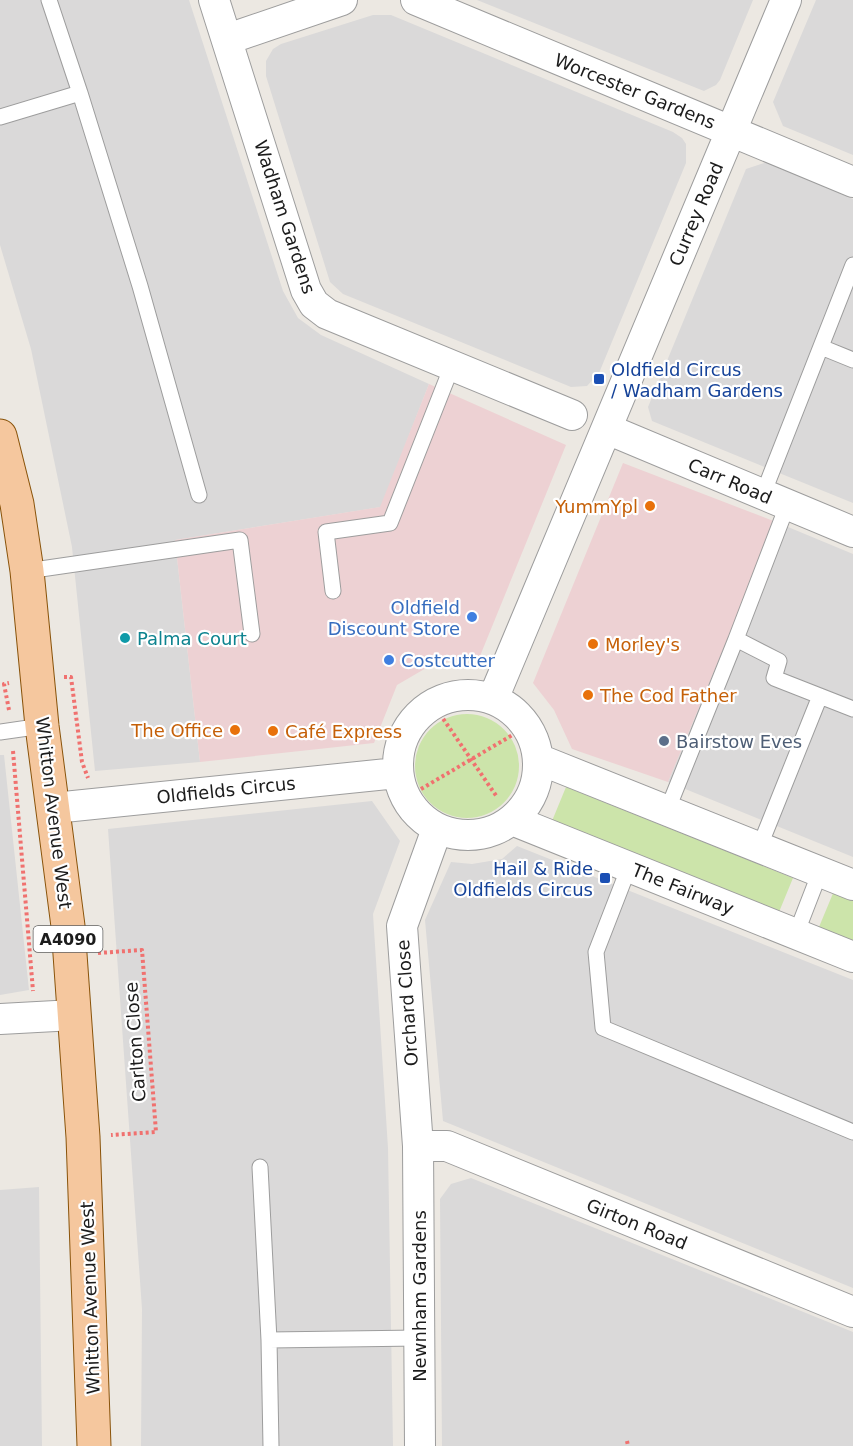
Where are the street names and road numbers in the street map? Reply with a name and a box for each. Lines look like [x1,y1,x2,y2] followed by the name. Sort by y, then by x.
[551,49,719,133] street label: Worcester Gardens
[250,138,320,296] street label: Wadham Gardens
[665,159,727,269] street label: Currey Road
[685,454,775,508] street label: Carr Road
[32,716,76,910] street label: Whitton Avenue West
[155,772,297,808] street label: Oldfields Circus
[628,859,737,919] street label: The Fairway
[34,926,103,952] road number: A4090
[392,939,422,1067] street label: Orchard Close
[120,981,150,1103] street label: Carlton Close
[584,1194,690,1254] street label: Girton Road
[76,1201,104,1395] street label: Whitton Avenue West
[409,1210,430,1382] street label: Newnham Gardens

